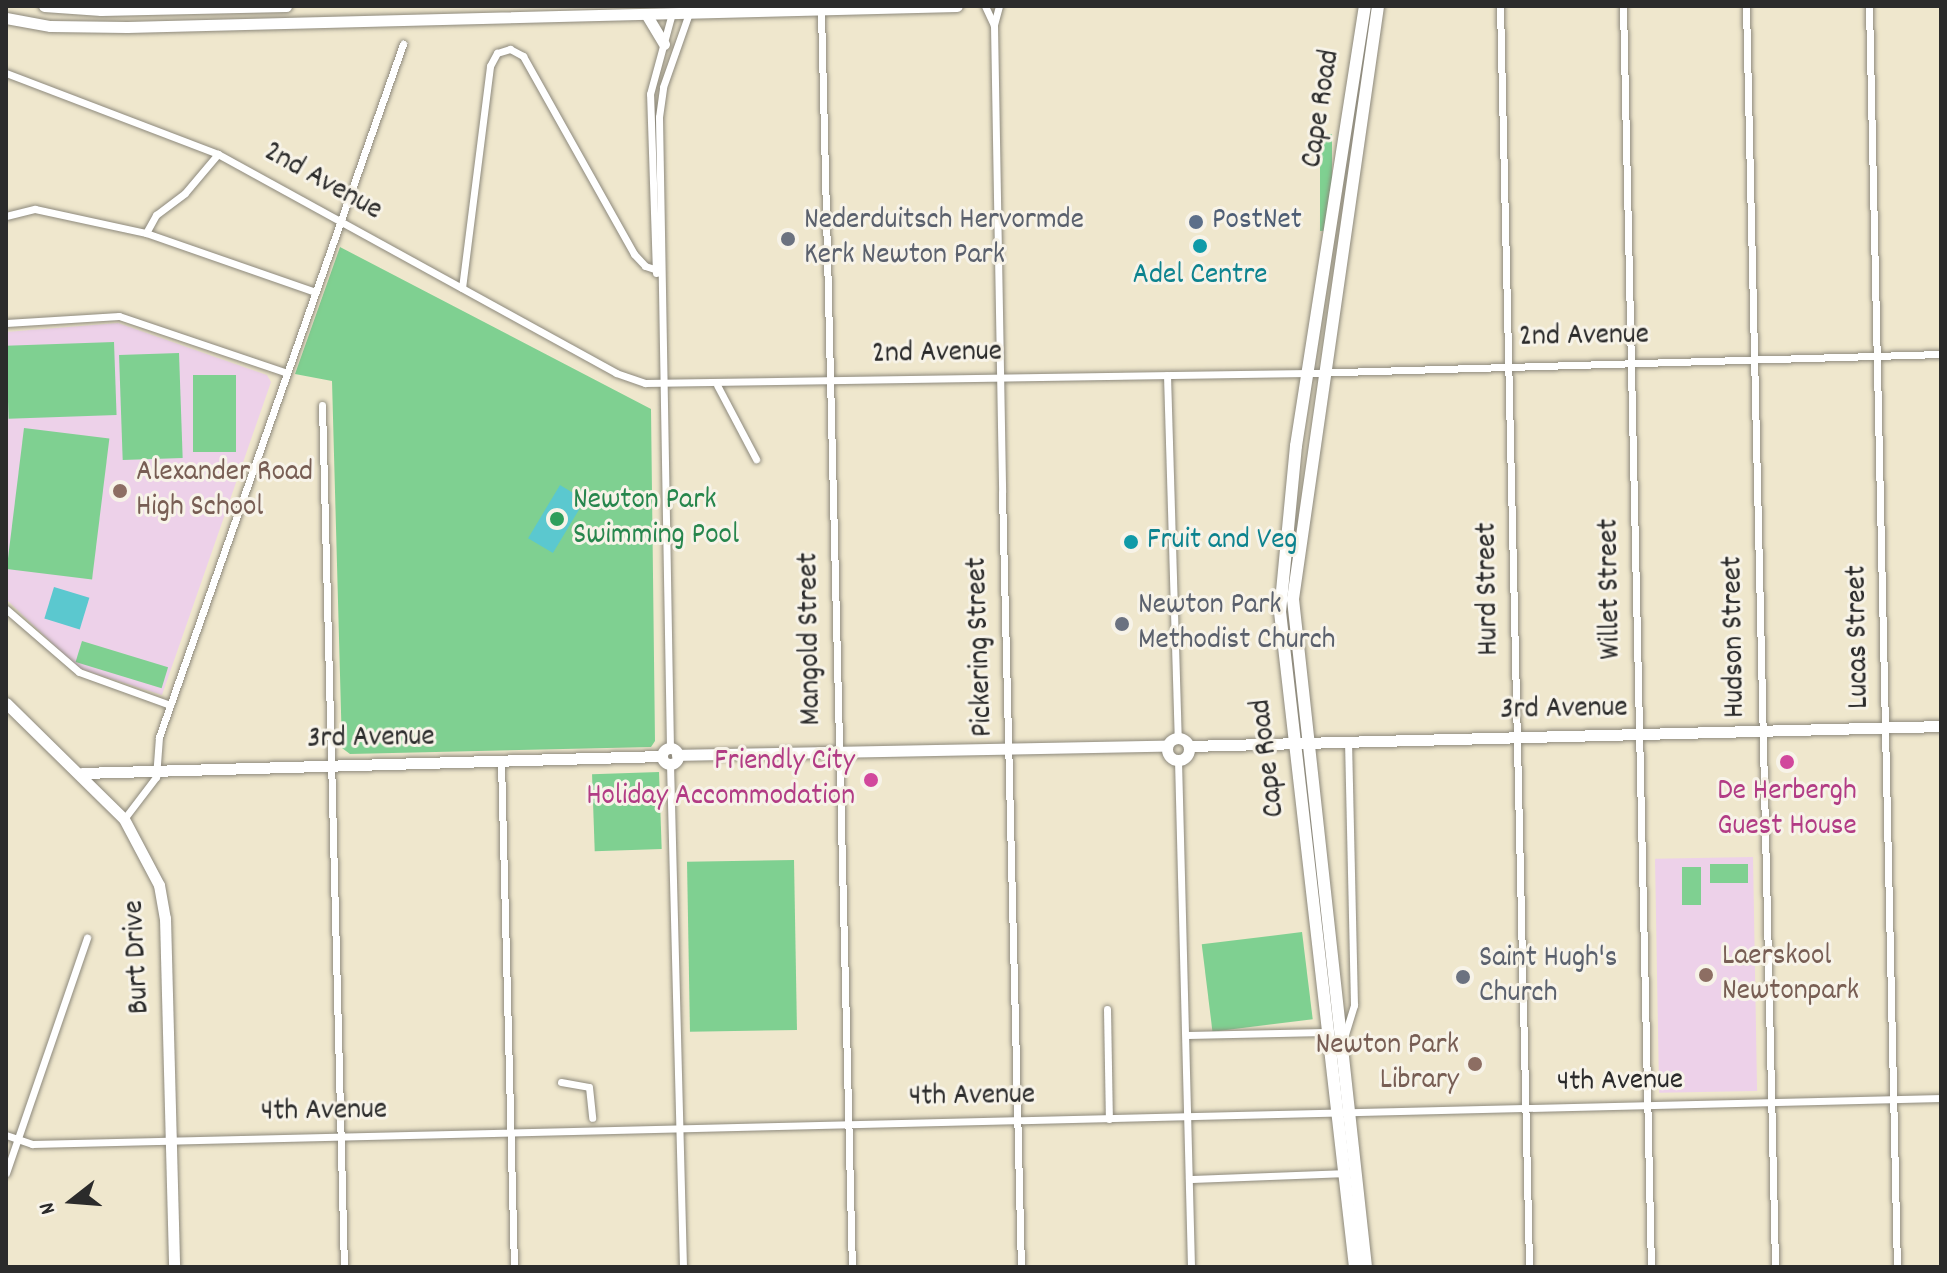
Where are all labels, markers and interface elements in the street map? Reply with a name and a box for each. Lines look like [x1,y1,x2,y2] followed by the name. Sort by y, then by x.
[1296,47,1350,171] street label: Cape Road
[256,136,388,230] street label: 2nd Avenue
[804,204,1084,274] place label: Nederduitsch Hervormde Kerk Newton Park
[1212,204,1302,240] place label: PostNet
[1187,213,1205,231] marker: PostNet
[779,230,797,248] marker: Nederduitsch Hervormde Kerk Newton Park
[1191,237,1209,255] marker: Adel Centre
[1133,259,1267,295] place label: Adel Centre
[1519,319,1649,357] street label: 2nd Avenue
[872,336,1002,374] street label: 2nd Avenue
[136,456,313,526] place label: Alexander Road High School
[111,482,129,500] marker: Alexander Road High School
[573,484,739,554] place label: Newton Park Swimming Pool
[548,510,566,528] marker: Newton Park Swimming Pool
[1593,518,1631,660] street label: Willet Street
[1471,522,1509,656] street label: Hurd Street
[1147,524,1298,560] place label: Fruit and Veg
[1122,533,1140,551] marker: Fruit and Veg
[792,552,832,726] street label: Mangold Street
[961,556,1003,738] street label: Pickering Street
[1717,556,1755,718] street label: Hudson Street
[1841,565,1879,709] street label: Lucas Street
[1138,589,1335,660] place label: Newton Park Methodist Church
[1113,615,1131,633] marker: Newton Park Methodist Church
[1500,692,1628,730] street label: 3rd Avenue
[1245,697,1295,819] street label: Cape Road
[307,721,435,759] street label: 3rd Avenue
[586,745,855,816] place label: Friendly City Holiday Accommodation
[1778,753,1796,771] marker: De Herbergh Guest House
[862,771,880,789] marker: Friendly City Holiday Accommodation
[1717,775,1857,846] place label: De Herbergh Guest House
[118,899,160,1015] street label: Burt Drive
[1722,940,1859,1010] place label: Laerskool Newtonpark
[1479,942,1617,1012] place label: Saint Hugh's Church
[1697,966,1715,984] marker: Laerskool Newtonpark
[1454,968,1472,986] marker: Saint Hugh's Church
[1315,1029,1459,1100] place label: Newton Park Library
[1466,1055,1484,1073] marker: Newton Park Library
[1557,1064,1683,1102] street label: 4th Avenue
[909,1079,1035,1117] street label: 4th Avenue
[261,1094,387,1132] street label: 4th Avenue
[32,1161,112,1241] north arrow
[32,1198,65,1218] text: N

